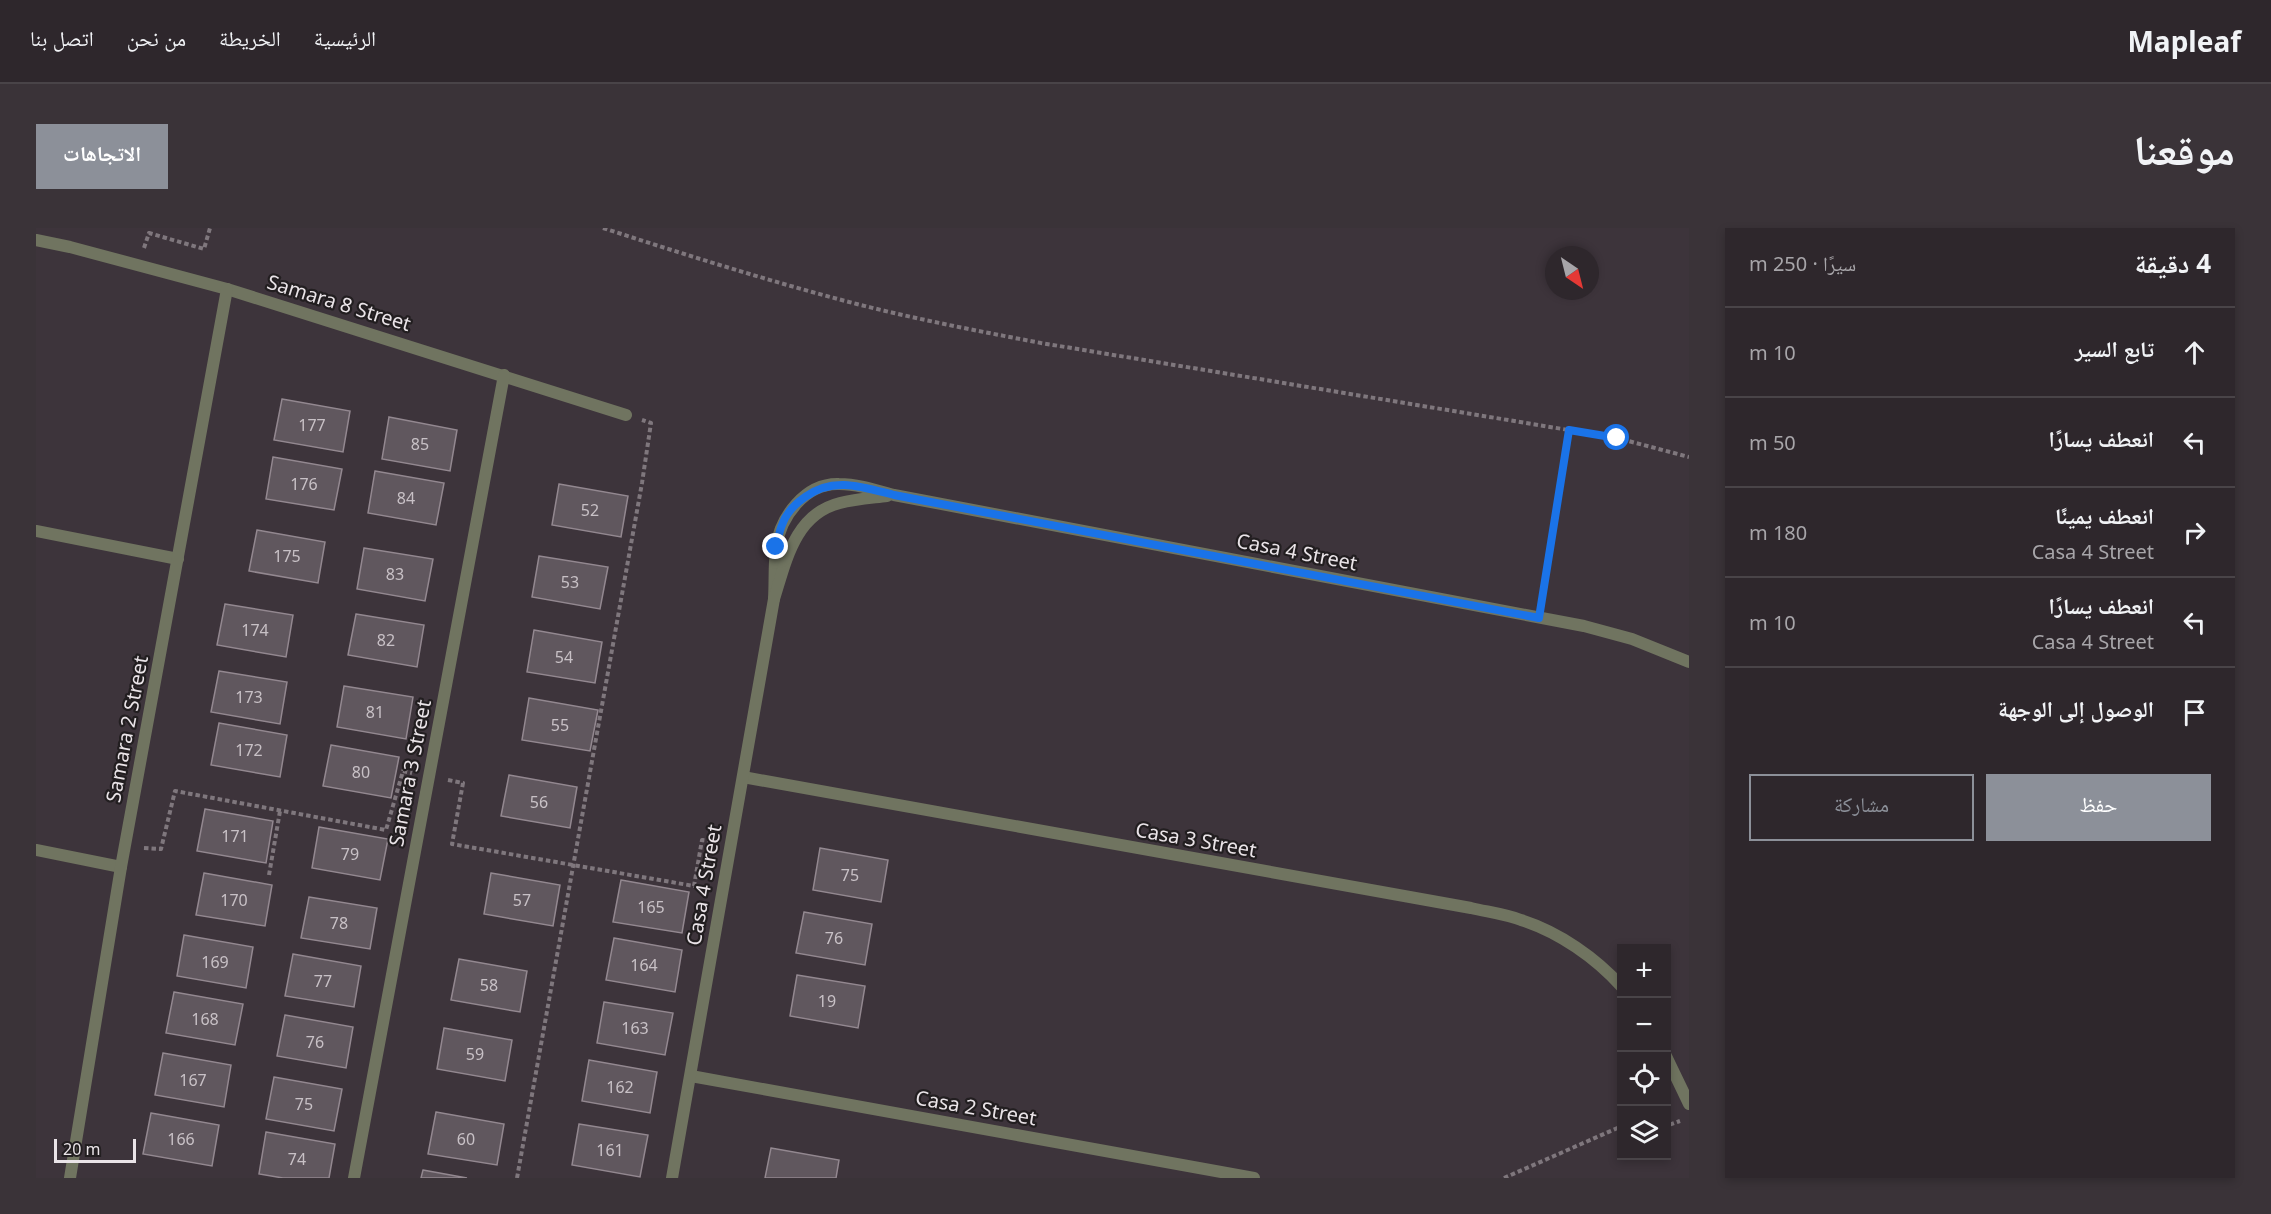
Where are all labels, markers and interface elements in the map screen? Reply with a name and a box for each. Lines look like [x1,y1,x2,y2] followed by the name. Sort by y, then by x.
[2127,22,2241,60] text: Mapleaf
[30,24,94,52] text: اتصل بنا
[127,24,186,52] text: من نحن
[219,24,281,52] text: الخريطة
[314,24,376,52] text: الرئيسية
[2134,120,2235,177] text: موقعنا
[36,124,168,189] button: الاتجاهات
[2135,245,2211,281] text: 4 دقيقة
[1545,246,1599,300] north arrow
[1749,250,1856,277] text: سيرًا · 250 m
[264,268,414,337] street label: Samara 8 Street
[2075,333,2154,363] text: تابع السير
[2178,336,2211,369] icon: ahead
[1749,339,1796,366] text: 10 m
[298,414,326,436] house number: 177
[2049,423,2154,453] text: انعطف يسارًا
[1603,424,1629,450] route start
[2178,426,2211,459] icon: left
[1749,429,1796,456] text: 50 m
[411,433,429,455] house number: 85
[290,473,318,495] house number: 176
[397,487,415,509] house number: 84
[581,499,599,521] house number: 52
[2055,500,2154,530] text: انعطف يمينًا
[2178,516,2211,549] icon: right
[1749,519,1807,546] text: 180 m
[1234,527,1360,576] street label: Casa 4 Street
[762,533,788,559] route end
[2032,538,2154,565] text: Casa 4 Street
[273,545,301,567] house number: 175
[386,563,404,585] house number: 83
[561,571,579,593] house number: 53
[2049,590,2154,620] text: انعطف يسارًا
[2178,606,2211,639] icon: left
[1749,609,1796,636] text: 10 m
[241,619,269,641] house number: 174
[2032,628,2154,655] text: Casa 4 Street
[377,629,395,651] house number: 82
[555,646,573,668] house number: 54
[99,653,154,805] street label: Samara 2 Street
[235,686,263,708] house number: 173
[1998,693,2154,723] text: الوصول إلى الوجهة
[2178,696,2211,729] icon: arrive
[382,697,437,849] street label: Samara 3 Street
[366,701,384,723] house number: 81
[551,714,569,736] house number: 55
[235,739,263,761] house number: 172
[352,761,370,783] house number: 80
[1749,774,1974,841] button: مشاركة
[1986,774,2211,841] button: حفظ
[530,791,548,813] house number: 56
[1134,816,1259,863] street label: Casa 3 Street
[680,822,727,947] street label: Casa 4 Street
[221,825,249,847] house number: 171
[341,843,359,865] house number: 79
[841,864,859,886] house number: 75
[220,889,248,911] house number: 170
[513,889,531,911] house number: 57
[637,896,665,918] house number: 165
[330,912,348,934] house number: 78
[825,927,843,949] house number: 76
[1617,944,1671,1160] map controls
[1617,944,1671,998] button: +
[201,951,229,973] house number: 169
[630,954,658,976] house number: 164
[314,970,332,992] house number: 77
[480,974,498,996] house number: 58
[818,990,836,1012] house number: 19
[1617,998,1671,1052] button: −
[191,1008,219,1030] house number: 168
[621,1017,649,1039] house number: 163
[306,1031,324,1053] house number: 76
[466,1043,484,1065] house number: 59
[1617,1052,1671,1106] button: locate
[179,1069,207,1091] house number: 167
[606,1076,634,1098] house number: 162
[914,1084,1039,1131] street label: Casa 2 Street
[295,1093,313,1115] house number: 75
[1617,1106,1671,1160] button: layers
[167,1128,195,1150] house number: 166
[457,1128,475,1150] house number: 60
[54,1136,136,1164] scale bar
[63,1138,100,1160] text: 20 m
[596,1139,624,1161] house number: 161
[288,1148,306,1170] house number: 74

